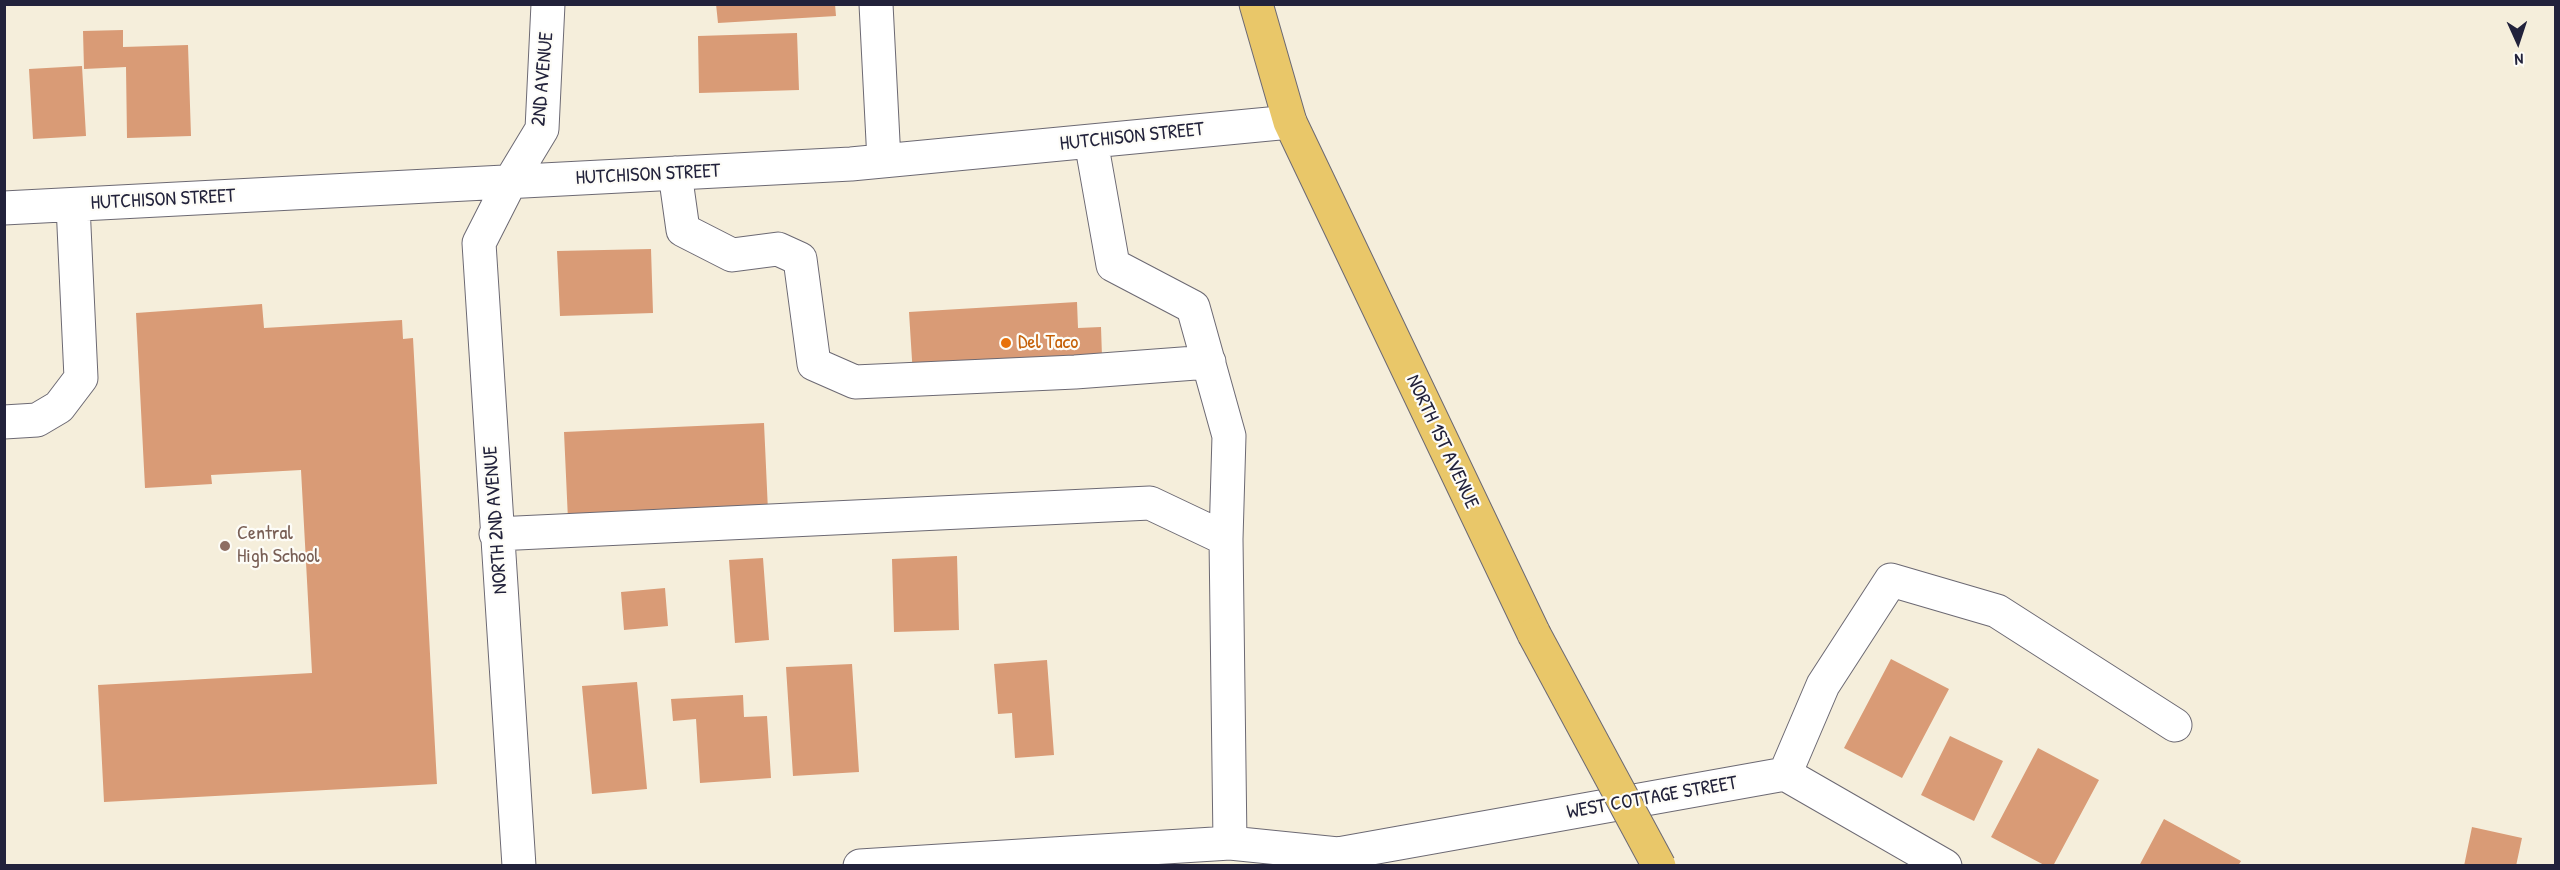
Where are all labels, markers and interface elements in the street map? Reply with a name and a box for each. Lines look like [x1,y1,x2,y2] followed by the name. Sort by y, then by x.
[2488,12,2548,72] north arrow
[527,31,559,127] street label: 2ND AVENUE
[2514,49,2524,71] text: N
[1059,117,1205,157] street label: HUTCHISON STREET
[575,159,721,191] street label: HUTCHISON STREET
[90,184,236,216] street label: HUTCHISON STREET
[1018,331,1078,355] place label: Del Taco
[999,336,1013,350] marker: Del Taco
[1401,371,1483,513] street label: NORTH 1ST AVENUE
[479,445,513,595] street label: NORTH 2ND AVENUE
[237,522,320,569] place label: Central High School
[218,539,232,553] marker: Central High School
[1565,771,1739,825] street label: WEST COTTAGE STREET

